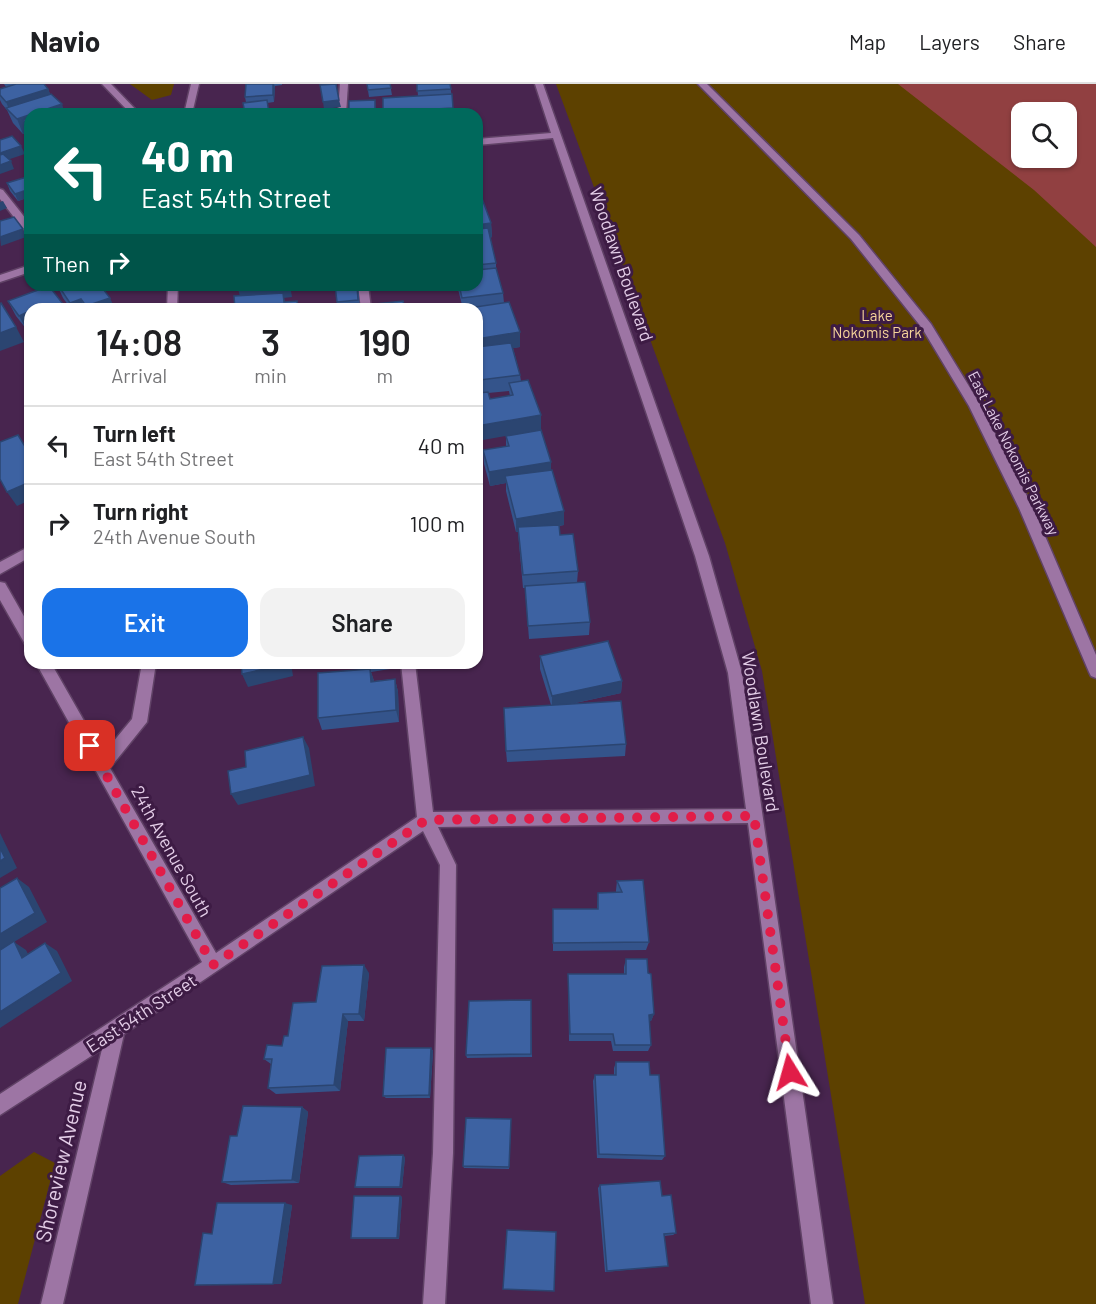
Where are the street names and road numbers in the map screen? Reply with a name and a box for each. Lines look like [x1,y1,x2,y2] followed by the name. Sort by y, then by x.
[585,184,659,344] street label: Woodlawn Boulevard
[965,368,1063,538] street label: East Lake Nokomis Parkway
[737,650,785,814] street label: Woodlawn Boulevard
[127,782,217,920] street label: 24th Avenue South
[82,969,200,1057] street label: East 54th Street
[29,1077,91,1245] street label: Shoreview Avenue

